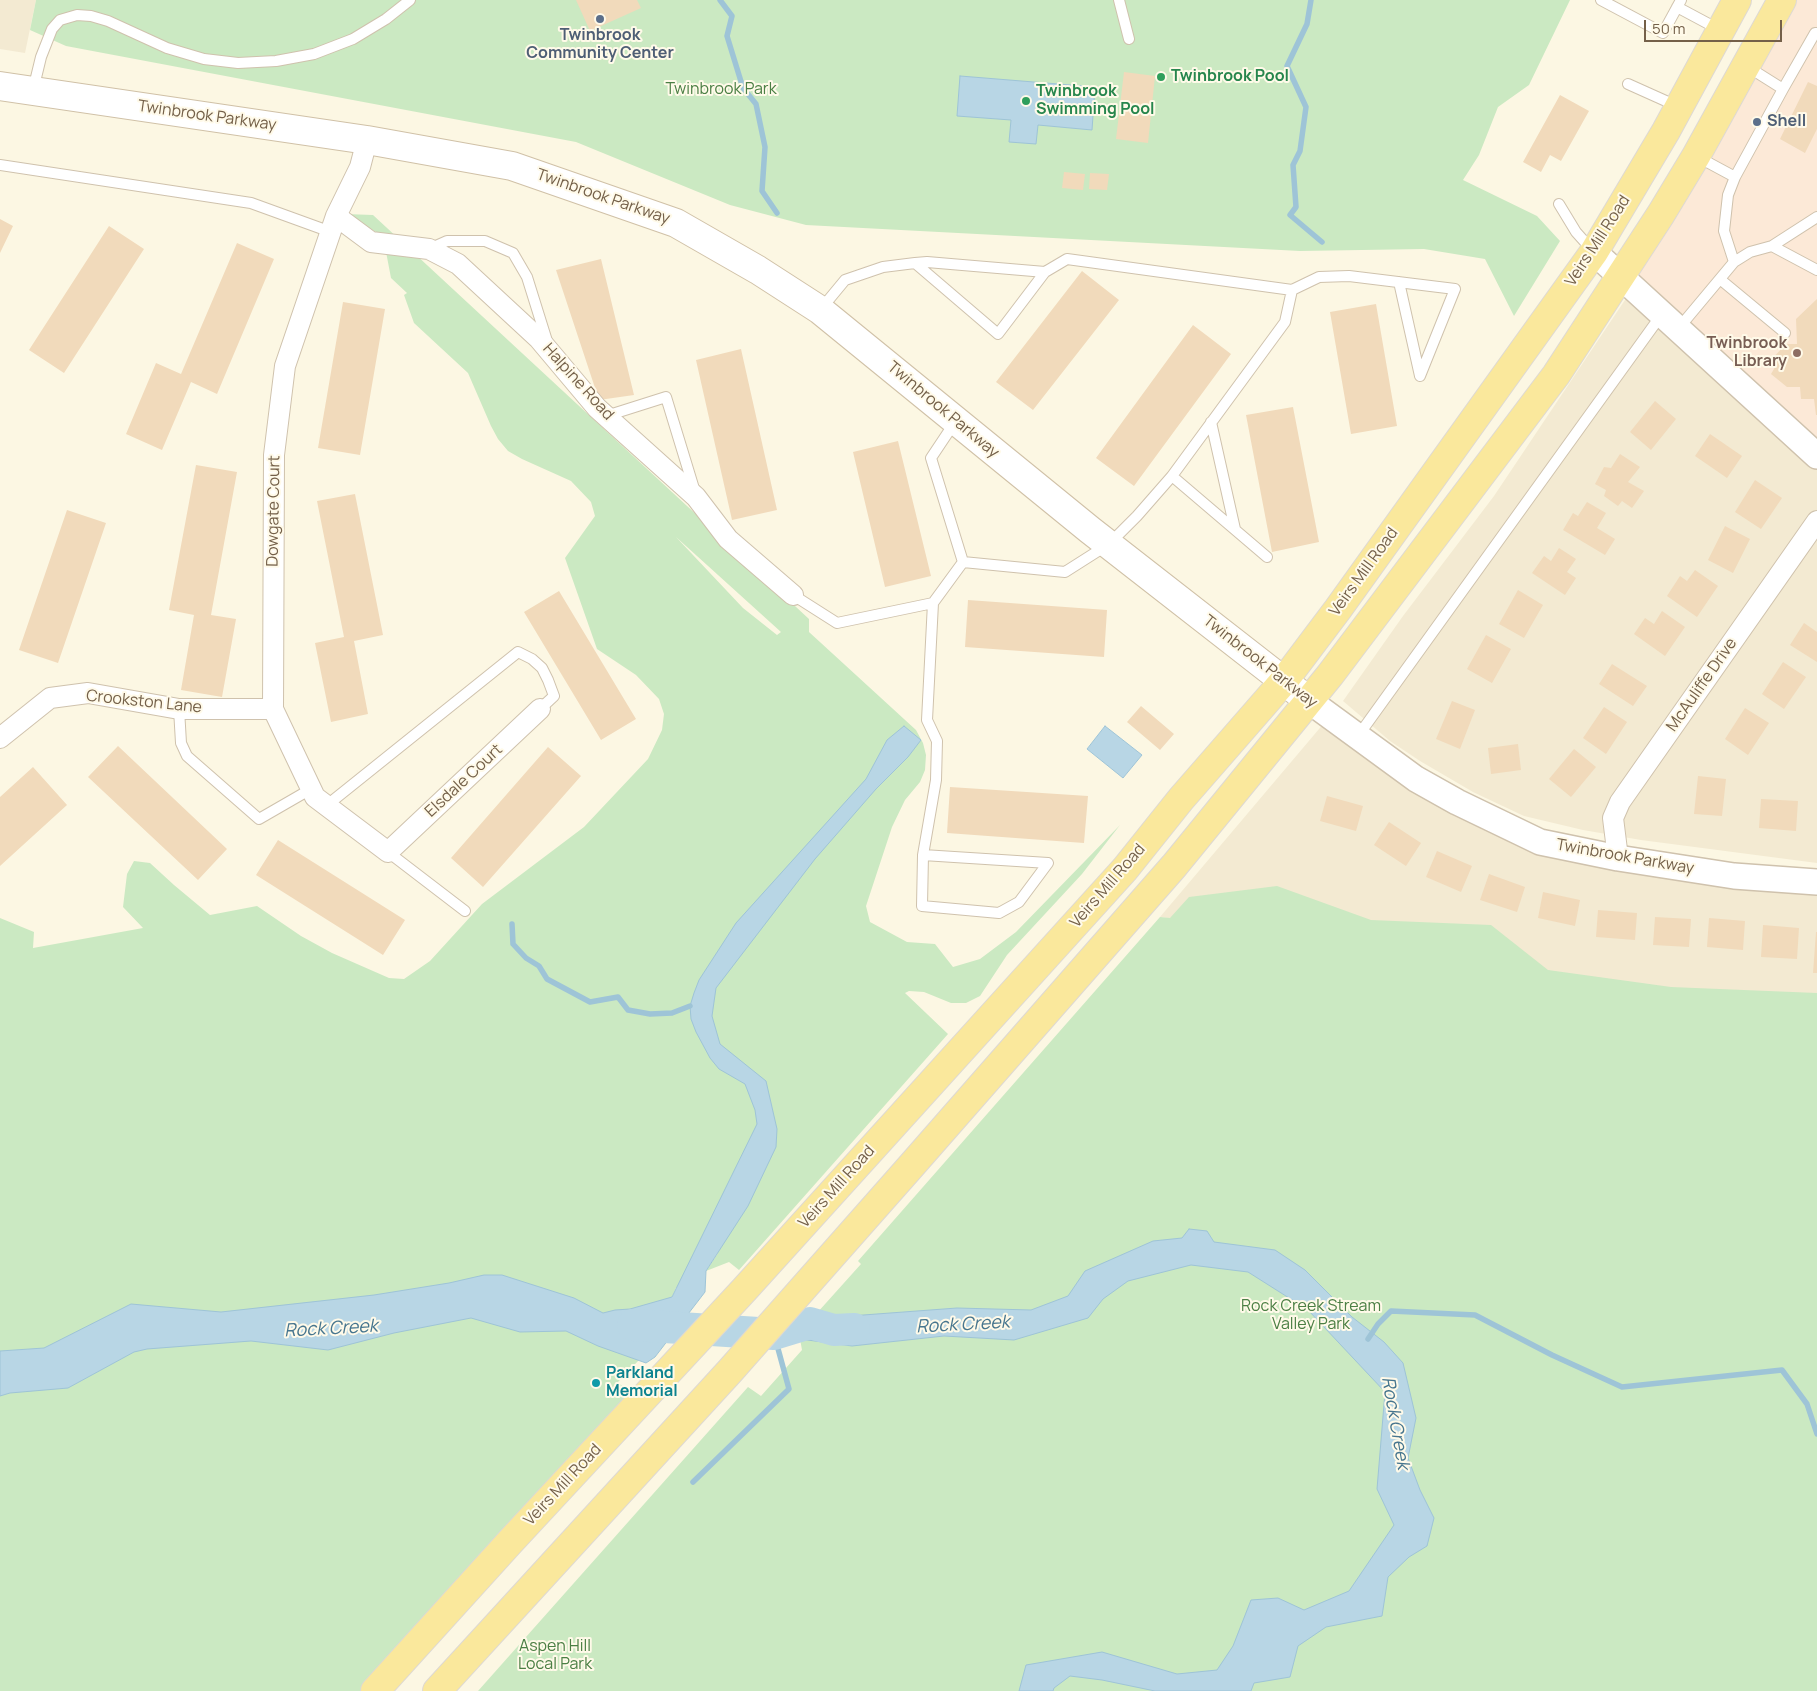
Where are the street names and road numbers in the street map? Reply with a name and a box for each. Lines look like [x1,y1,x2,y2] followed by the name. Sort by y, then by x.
[136,97,278,135] street label: Twinbrook Parkway
[534,165,672,229] street label: Twinbrook Parkway
[1561,192,1635,290] street label: Veirs Mill Road
[539,340,617,424] street label: Halpine Road
[883,358,1003,462] street label: Twinbrook Parkway
[263,455,285,567] street label: Dowgate Court
[1325,524,1403,620] street label: Veirs Mill Road
[1199,611,1321,713] street label: Twinbrook Parkway
[1663,635,1741,735] street label: McAuliffe Drive
[85,686,203,718] street label: Crookston Lane
[421,740,507,822] street label: Elsdale Court
[1555,835,1695,879] street label: Twinbrook Parkway
[1066,840,1150,932] street label: Veirs Mill Road
[795,1142,879,1232] street label: Veirs Mill Road
[520,1440,606,1530] street label: Veirs Mill Road

